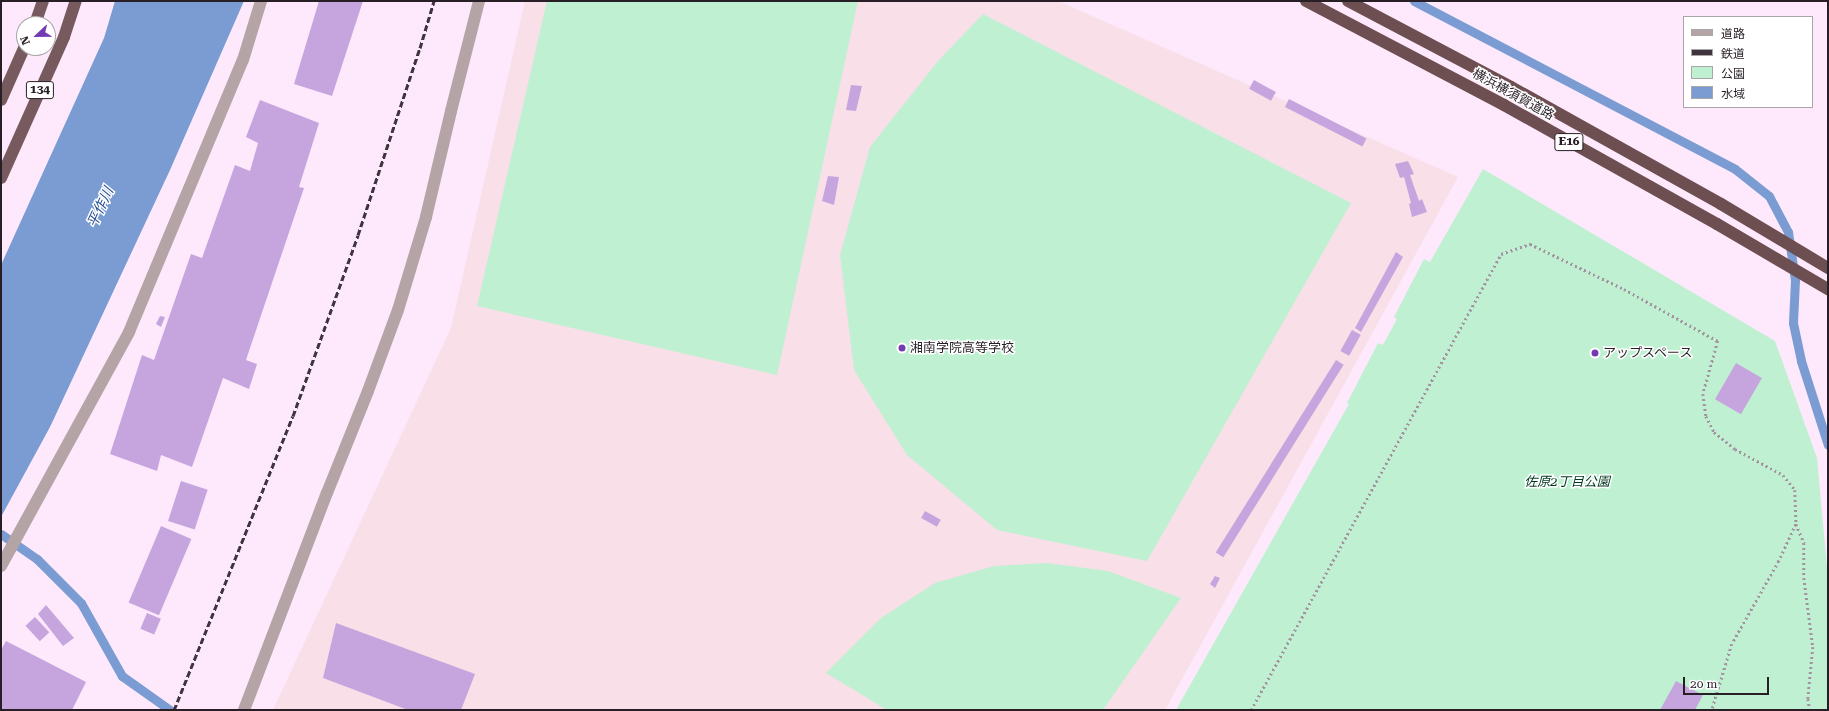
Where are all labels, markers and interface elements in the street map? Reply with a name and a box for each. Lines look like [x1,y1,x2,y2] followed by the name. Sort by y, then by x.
[16,16,56,56] north arrow
[1683,16,1813,108] legend
[1721,27,1745,41] text: 道路
[18,34,33,47] text: N
[1721,47,1745,61] text: 鉄道
[1469,66,1557,124] street label: 横浜横須賀道路
[1721,67,1745,81] text: 公園
[25,80,55,100] road number: 134
[1721,87,1745,101] text: 水域
[1554,132,1584,152] road number: E16
[84,184,116,230] water label: 平作川
[910,340,1014,356] place label: 湘南学院高等学校
[897,343,907,353] marker: 湘南学院高等学校
[1603,345,1694,361] place label: アップスペース
[1590,348,1600,358] marker: アップスペース
[1524,474,1610,490] park label: 佐原2丁目公園
[1685,669,1771,695] scale bar
[1690,677,1717,691] text: 20 m

